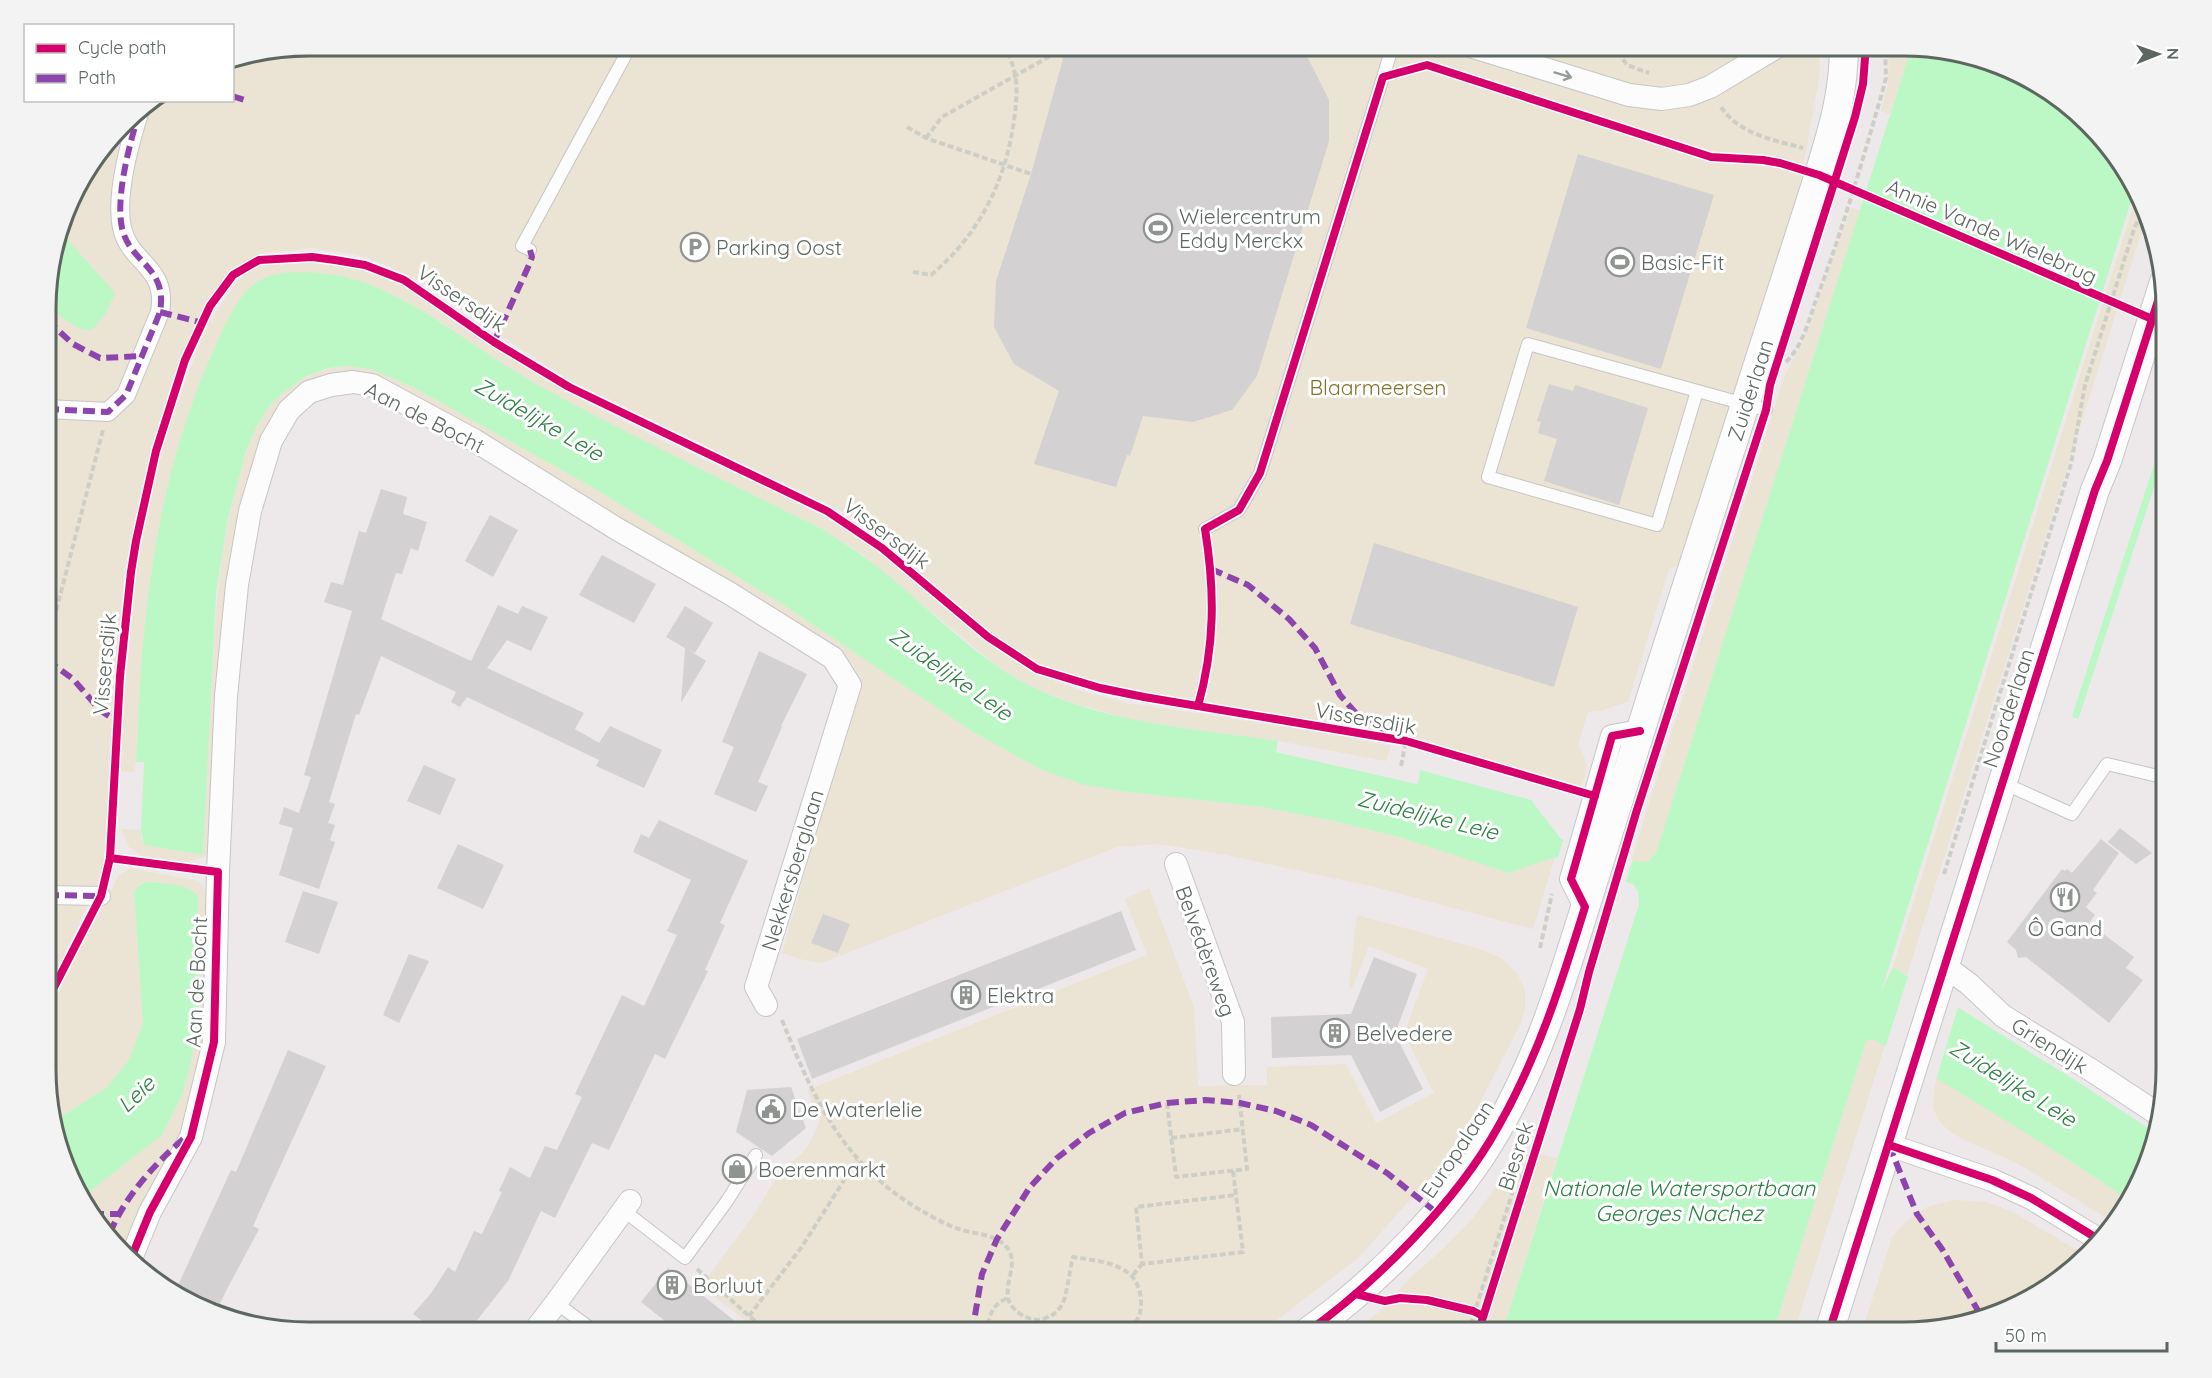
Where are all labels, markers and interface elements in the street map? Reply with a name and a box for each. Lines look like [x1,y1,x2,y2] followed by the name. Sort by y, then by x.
[24,24,234,102] legend
[2128,24,2188,84] north arrow
[78,36,166,59] text: Cycle path
[2163,48,2183,60] text: N
[78,66,116,89] text: Path
[1553,70,1572,81] one-way arrow
[1883,173,2101,289] street label: Annie Vande Wielebrug
[1179,203,1321,253] place label: Wielercentrum Eddy Merckx
[1142,212,1174,244] sports icon: Wielercentrum Eddy Merckx
[679,231,711,263] parking icon: Parking Oost
[716,234,842,260] place label: Parking Oost
[1604,246,1636,278] sports icon: Basic-Fit
[1641,249,1724,275] place label: Basic-Fit
[412,259,512,337] street label: Vissersdijk
[1721,336,1779,444] street label: Zuiderlaan
[470,371,610,468] water label: Zuidelijke Leie
[1309,374,1447,400] park label: Blaarmeersen
[361,376,489,458] street label: Aan de Bocht
[838,492,936,574] street label: Vissersdijk
[87,612,121,716] street label: Vissersdijk
[884,621,1019,728] water label: Zuidelijke Leie
[1977,645,2039,771] street label: Noorderlaan
[1313,696,1419,740] street label: Vissersdijk
[1355,784,1503,846] water label: Zuidelijke Leie
[755,786,829,954] street label: Nekkersberglaan
[2049,881,2081,913] restaurant icon: Ô Gand
[1170,882,1242,1020] street label: Belvédèreweg
[2028,915,2102,941] place label: Ô Gand
[180,916,212,1048] street label: Aan de Bocht
[950,979,982,1011] building icon: Elektra
[987,982,1054,1008] place label: Elektra
[2007,1011,2093,1079] street label: Griendijk
[1319,1017,1351,1049] building icon: Belvedere
[1356,1020,1453,1046] place label: Belvedere
[1945,1033,2083,1134] water label: Zuidelijke Leie
[111,1069,162,1118] water label: Leie
[755,1093,787,1125] public building icon: De Waterlelie
[1415,1095,1499,1203] street label: Europalaan
[792,1096,922,1122] place label: De Waterlelie
[1492,1118,1538,1194] street label: Biesrek
[721,1153,753,1185] shop icon: Boerenmarkt
[758,1156,886,1182] place label: Boerenmarkt
[1543,1174,1817,1227] water label: Nationale Watersportbaan Georges Nachez
[656,1269,688,1301] building icon: Borluut
[693,1272,763,1298] place label: Borluut
[1996,1315,2167,1353] scale bar
[2005,1324,2047,1347] text: 50 m

